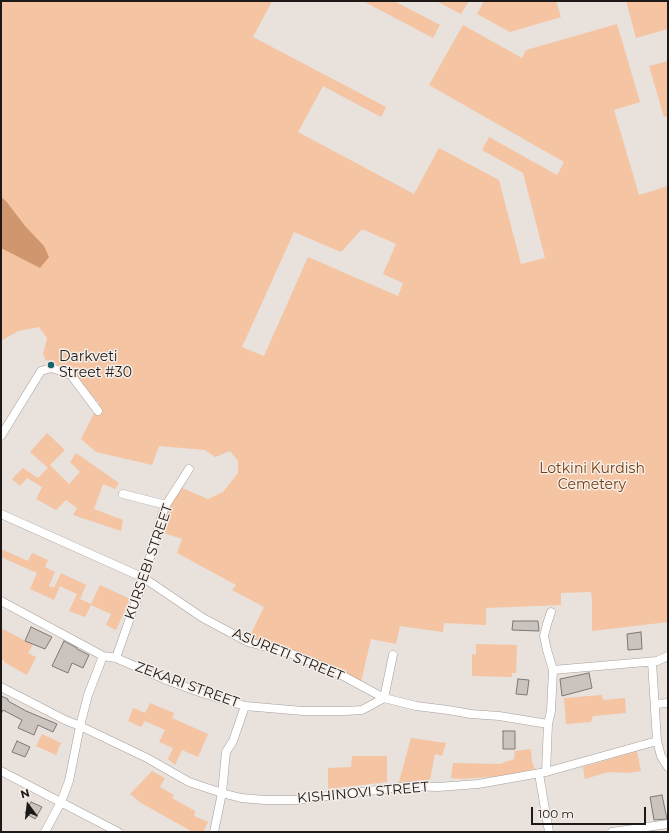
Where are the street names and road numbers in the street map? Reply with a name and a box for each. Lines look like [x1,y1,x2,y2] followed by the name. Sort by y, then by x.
[121,502,177,622] street label: KURSEBI STREET
[230,625,346,685] street label: ASURETI STREET
[133,658,241,712] street label: ZEKARI STREET
[296,779,430,807] street label: KISHINOVI STREET

